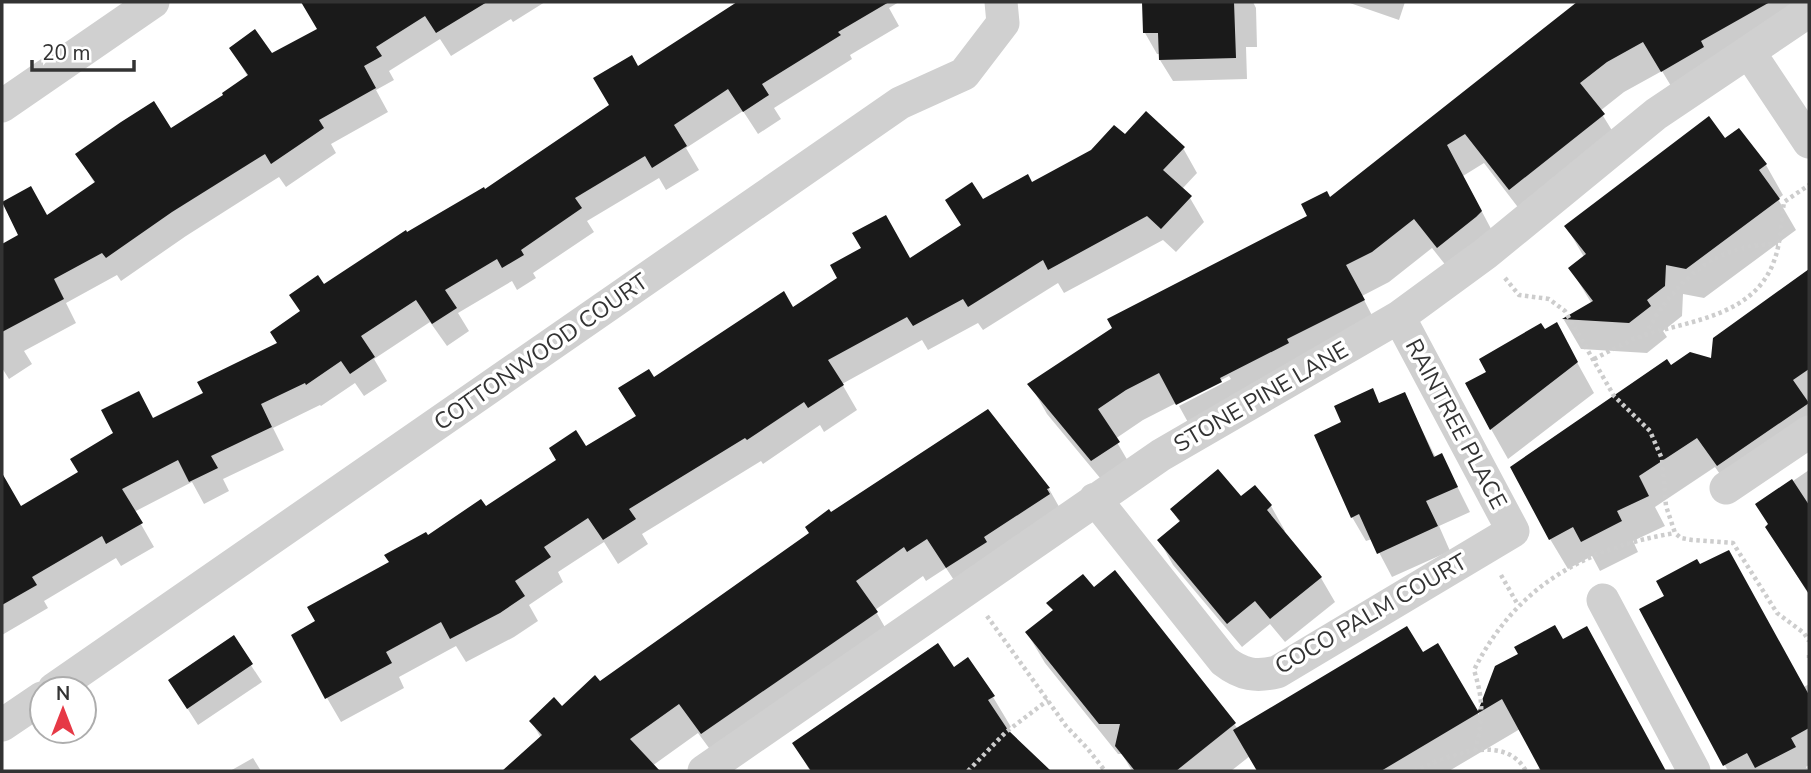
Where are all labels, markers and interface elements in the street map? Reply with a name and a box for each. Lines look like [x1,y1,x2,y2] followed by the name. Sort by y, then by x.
[32,28,133,72] scale bar
[42,39,91,67] text: 20 m
[428,266,654,438] street label: COTTONWOOD COURT
[1398,333,1514,515] street label: RAINTREE PLACE
[1168,334,1354,460] street label: STONE PINE LANE
[1269,546,1473,682] street label: COCO PALM COURT
[28,675,98,745] north arrow
[56,681,70,707] text: N

